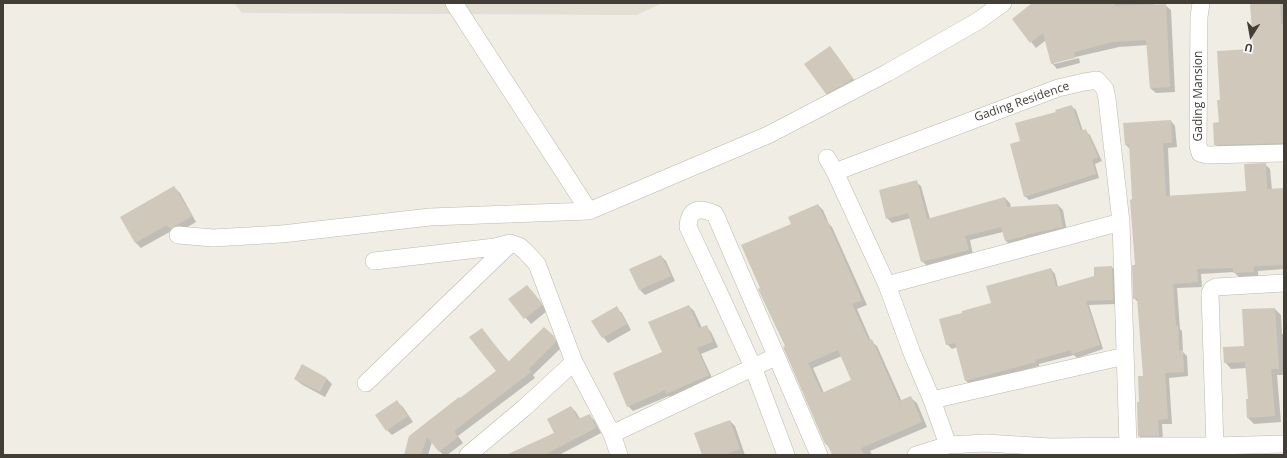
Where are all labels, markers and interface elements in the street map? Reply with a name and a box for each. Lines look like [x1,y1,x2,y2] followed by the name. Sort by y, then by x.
[1231,16,1271,56] north arrow
[1243,40,1254,56] text: U
[1192,51,1206,141] street label: Gading Mansion
[973,79,1071,125] street label: Gading Residence

